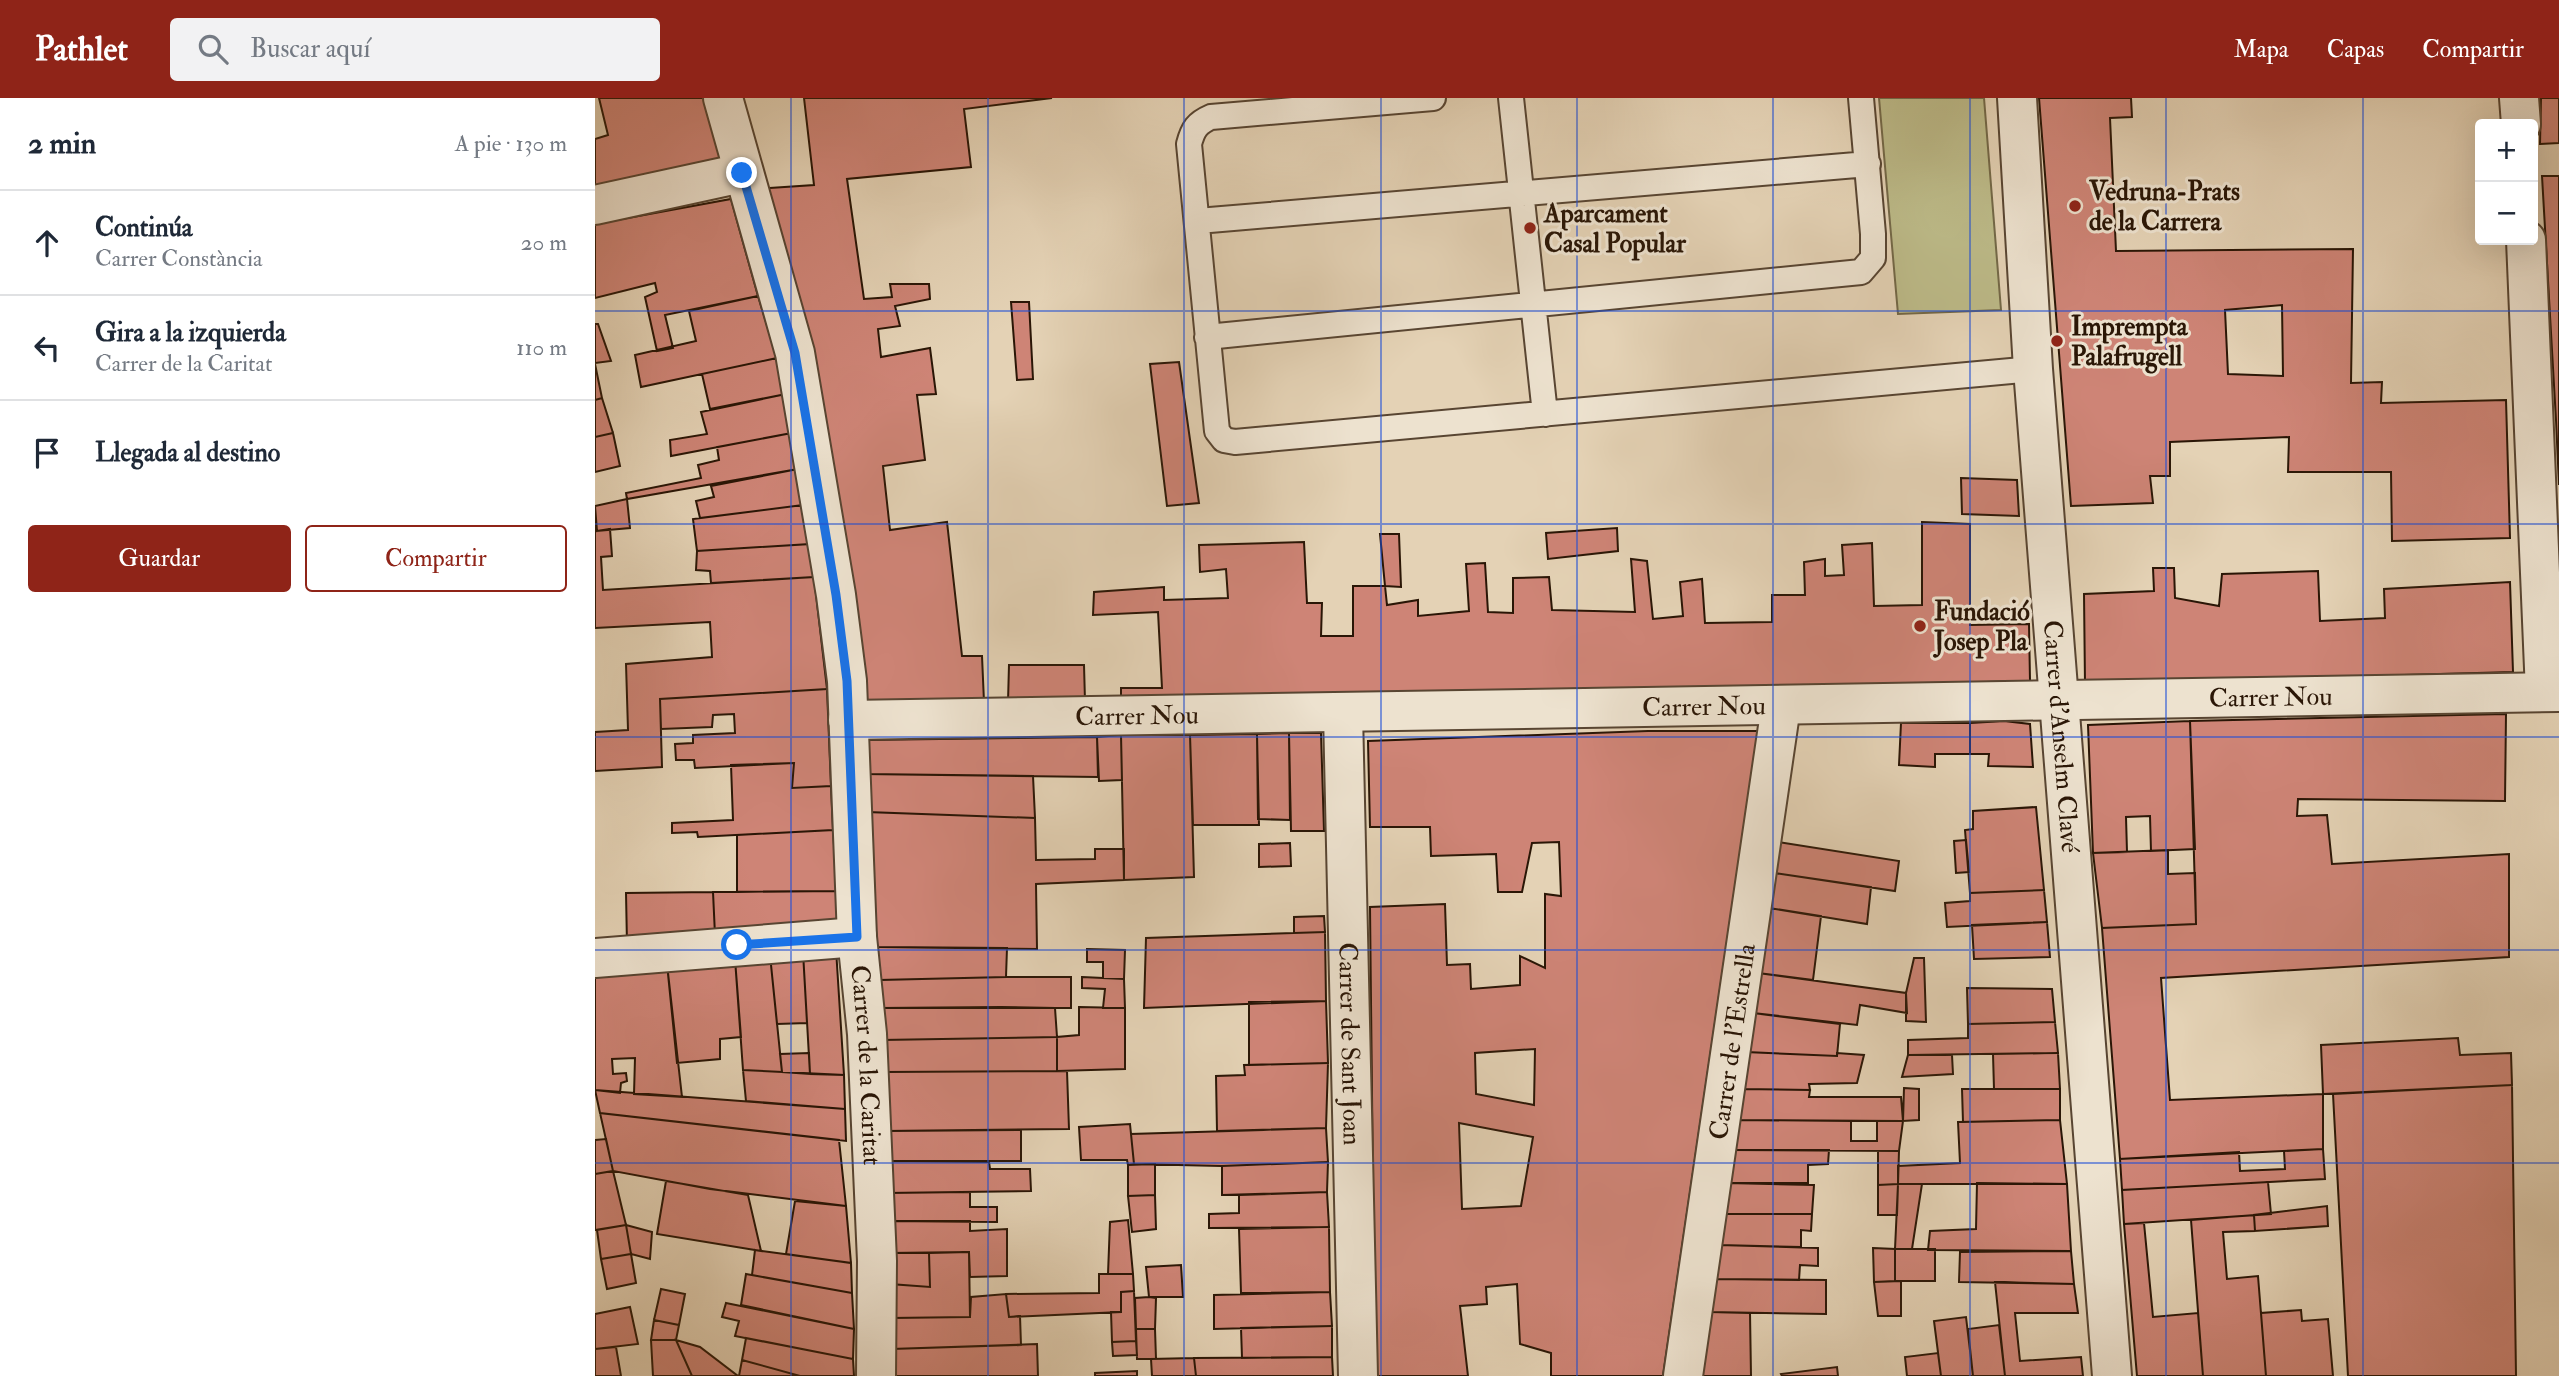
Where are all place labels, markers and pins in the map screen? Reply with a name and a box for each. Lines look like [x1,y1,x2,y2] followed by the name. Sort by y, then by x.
[2088,176,2240,238] place label: Vedruna-Prats de la Carrera
[1543,198,1686,261] place label: Aparcament Casal Popular
[2067,198,2083,214] marker: Vedruna-Prats de la Carrera
[1522,220,1538,236] marker: Aparcament Casal Popular
[2071,311,2189,374] place label: Imprempta Palafrugell
[2049,333,2065,349] marker: Imprempta Palafrugell
[1932,596,2030,659] place label: Fundació Josep Pla
[1912,618,1928,634] marker: Fundació Josep Pla

